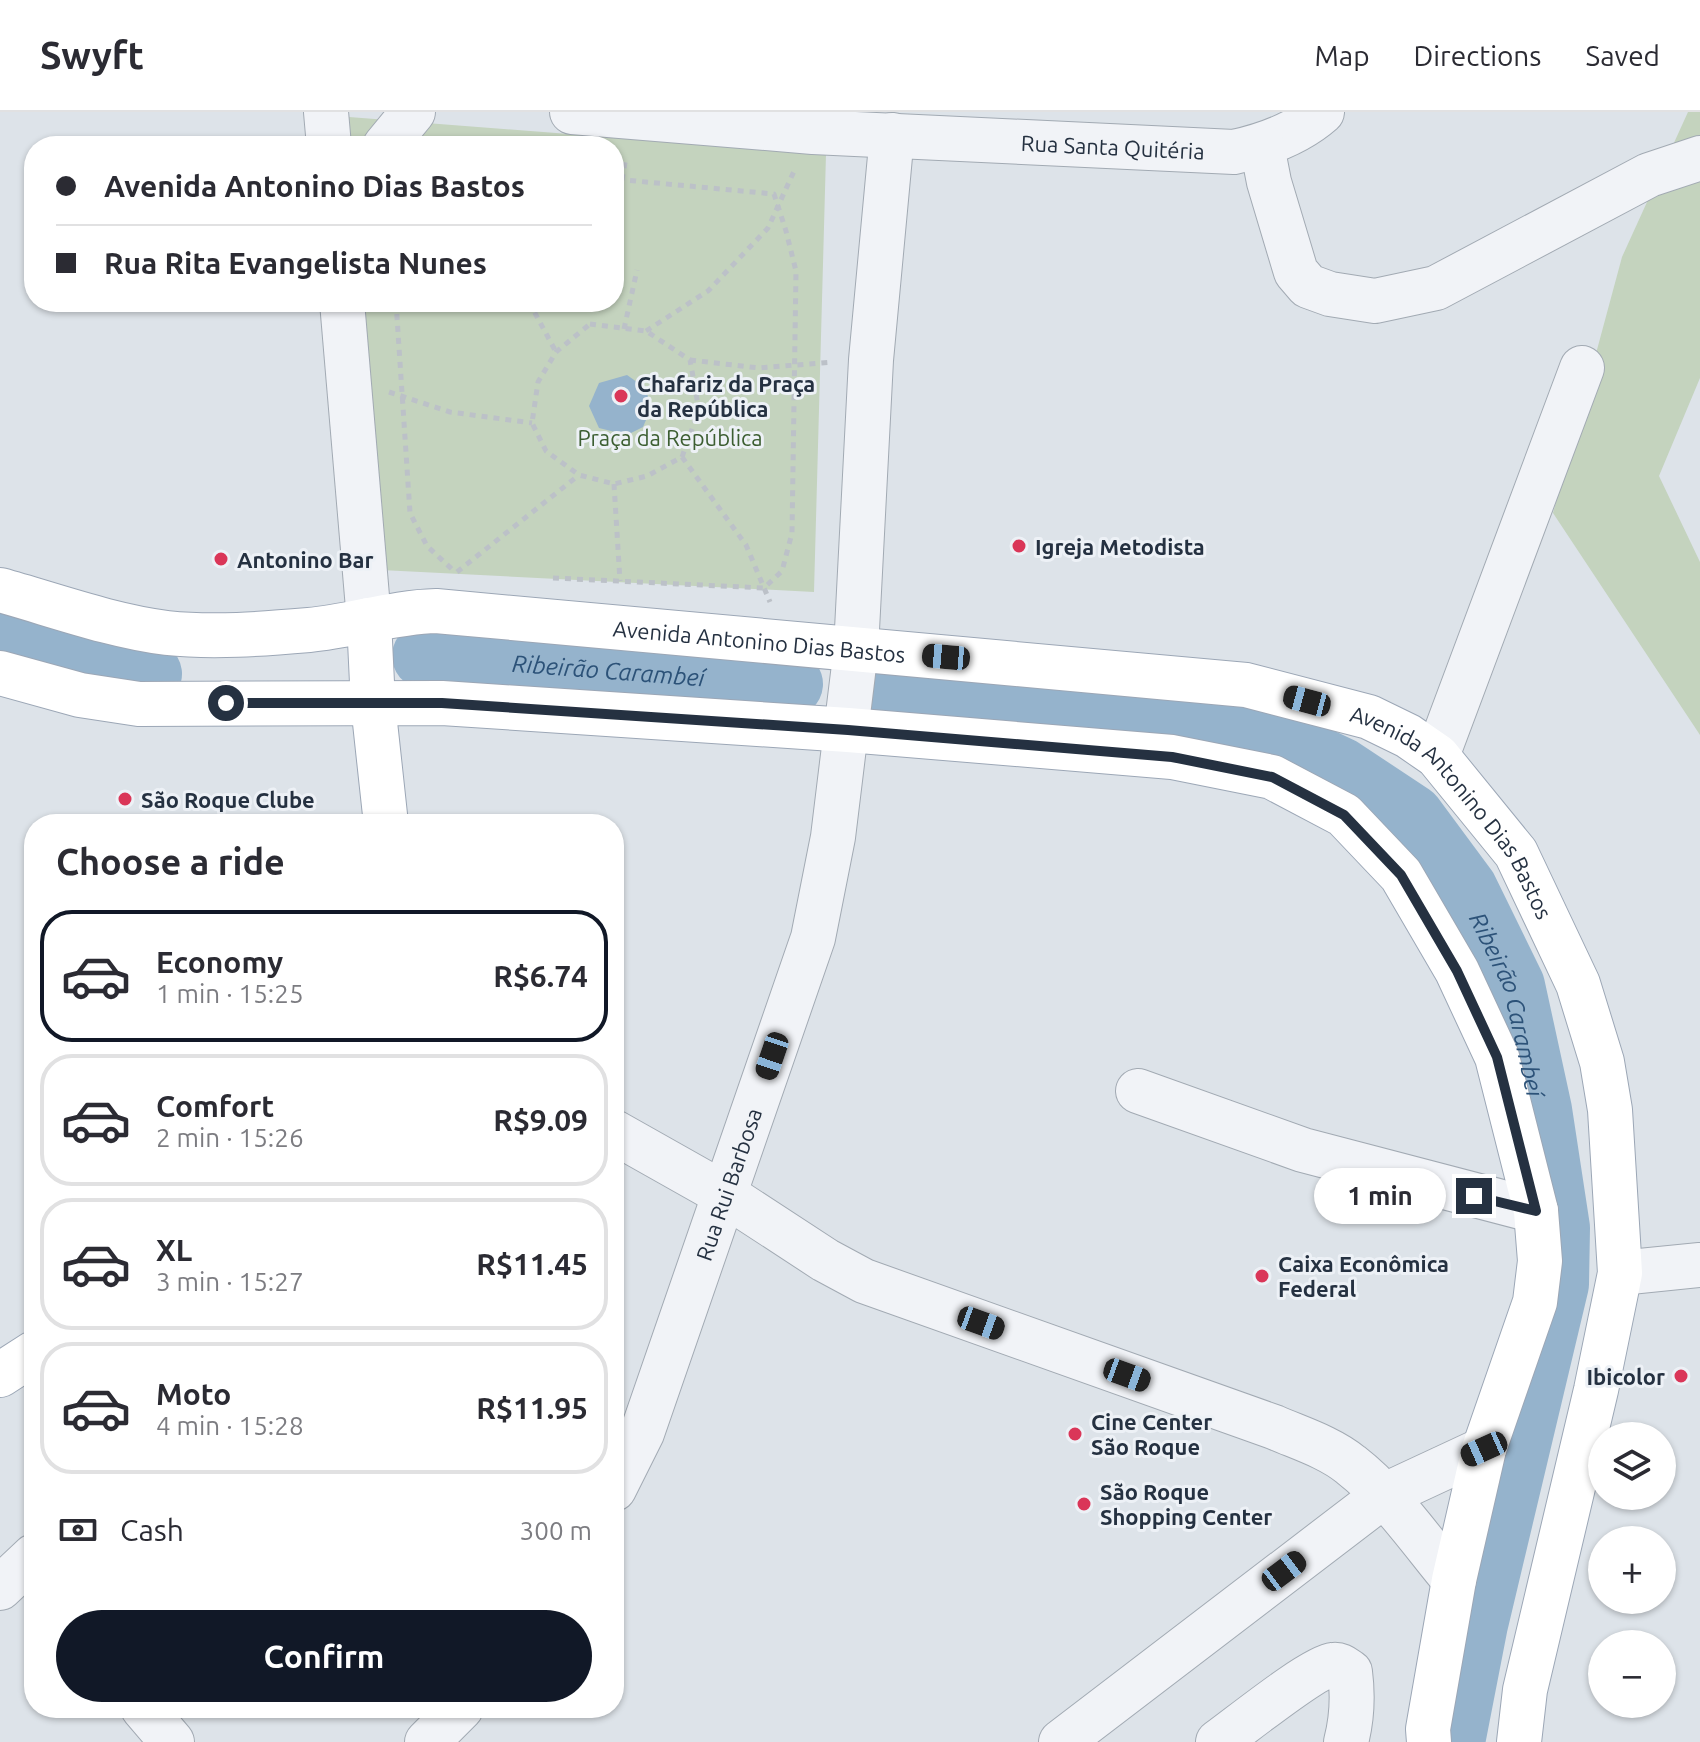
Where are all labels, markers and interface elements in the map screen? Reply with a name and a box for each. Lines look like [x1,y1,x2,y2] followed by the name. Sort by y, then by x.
[40,34,144,76] text: Swyft
[1314,40,1370,71] text: Map
[1414,40,1541,71] text: Directions
[1585,40,1660,71] text: Saved
[1020,129,1205,163] street label: Rua Santa Quitéria
[104,169,525,203] text: Avenida Antonino Dias Bastos
[104,246,487,280] text: Rua Rita Evangelista Nunes
[637,371,815,421] place label: Chafariz da Praça da República
[612,387,630,405] marker: Chafariz da Praça da República
[577,425,763,450] park label: Praça da República
[1035,534,1205,559] place label: Igreja Metodista
[1010,537,1028,555] marker: Igreja Metodista
[237,547,374,572] place label: Antonino Bar
[212,550,230,568] marker: Antonino Bar
[612,615,907,666] street label: Avenida Antonino Dias Bastos
[921,643,971,671] car
[511,649,709,691] water label: Ribeirão Carambeí
[1281,683,1333,719] car
[208,685,244,721] route start
[1348,700,1558,923] street label: Avenida Antonino Dias Bastos
[141,787,315,812] place label: São Roque Clube
[116,790,134,808] marker: São Roque Clube
[56,841,285,882] text: Choose a ride
[1465,908,1550,1102] water label: Ribeirão Carambeí
[60,940,132,1012] icon: car
[156,945,283,979] text: Economy
[493,959,588,993] text: R$6.74
[156,979,304,1008] text: 1 min · 15:25
[753,1029,791,1083] car
[60,1084,132,1156] icon: car
[156,1089,274,1123] text: Comfort
[493,1103,588,1137] text: R$9.09
[690,1105,766,1264] street label: Rua Rui Barbosa
[156,1123,304,1152] text: 2 min · 15:26
[1314,1168,1446,1224] callout: 1 min
[1456,1178,1492,1214] route end
[1347,1181,1413,1210] text: 1 min
[60,1228,132,1300] icon: car
[156,1233,192,1267] text: XL
[476,1247,588,1281] text: R$11.45
[1278,1251,1449,1301] place label: Caixa Econômica Federal
[156,1267,304,1296] text: 3 min · 15:27
[1253,1267,1271,1285] marker: Caixa Econômica Federal
[954,1304,1008,1342] car
[1100,1356,1154,1394] car
[1587,1364,1665,1389] place label: Ibicolor
[1672,1367,1690,1385] marker: Ibicolor
[60,1372,132,1444] icon: car
[156,1377,231,1411] text: Moto
[476,1391,588,1425] text: R$11.95
[1091,1409,1212,1459] place label: Cine Center São Roque
[156,1411,304,1440] text: 4 min · 15:28
[1588,1422,1676,1718] map controls
[1588,1422,1676,1510] button: layers
[1066,1425,1084,1443] marker: Cine Center São Roque
[1457,1428,1511,1470] car
[1100,1479,1272,1529] place label: São Roque Shopping Center
[1075,1495,1093,1513] marker: São Roque Shopping Center
[56,1508,100,1552] icon: cash
[120,1513,184,1547] text: Cash
[520,1516,592,1545] text: 300 m
[1588,1526,1676,1614] button: +
[1258,1547,1310,1595] car
[56,1610,592,1702] button: Confirm
[1588,1630,1676,1718] button: −

